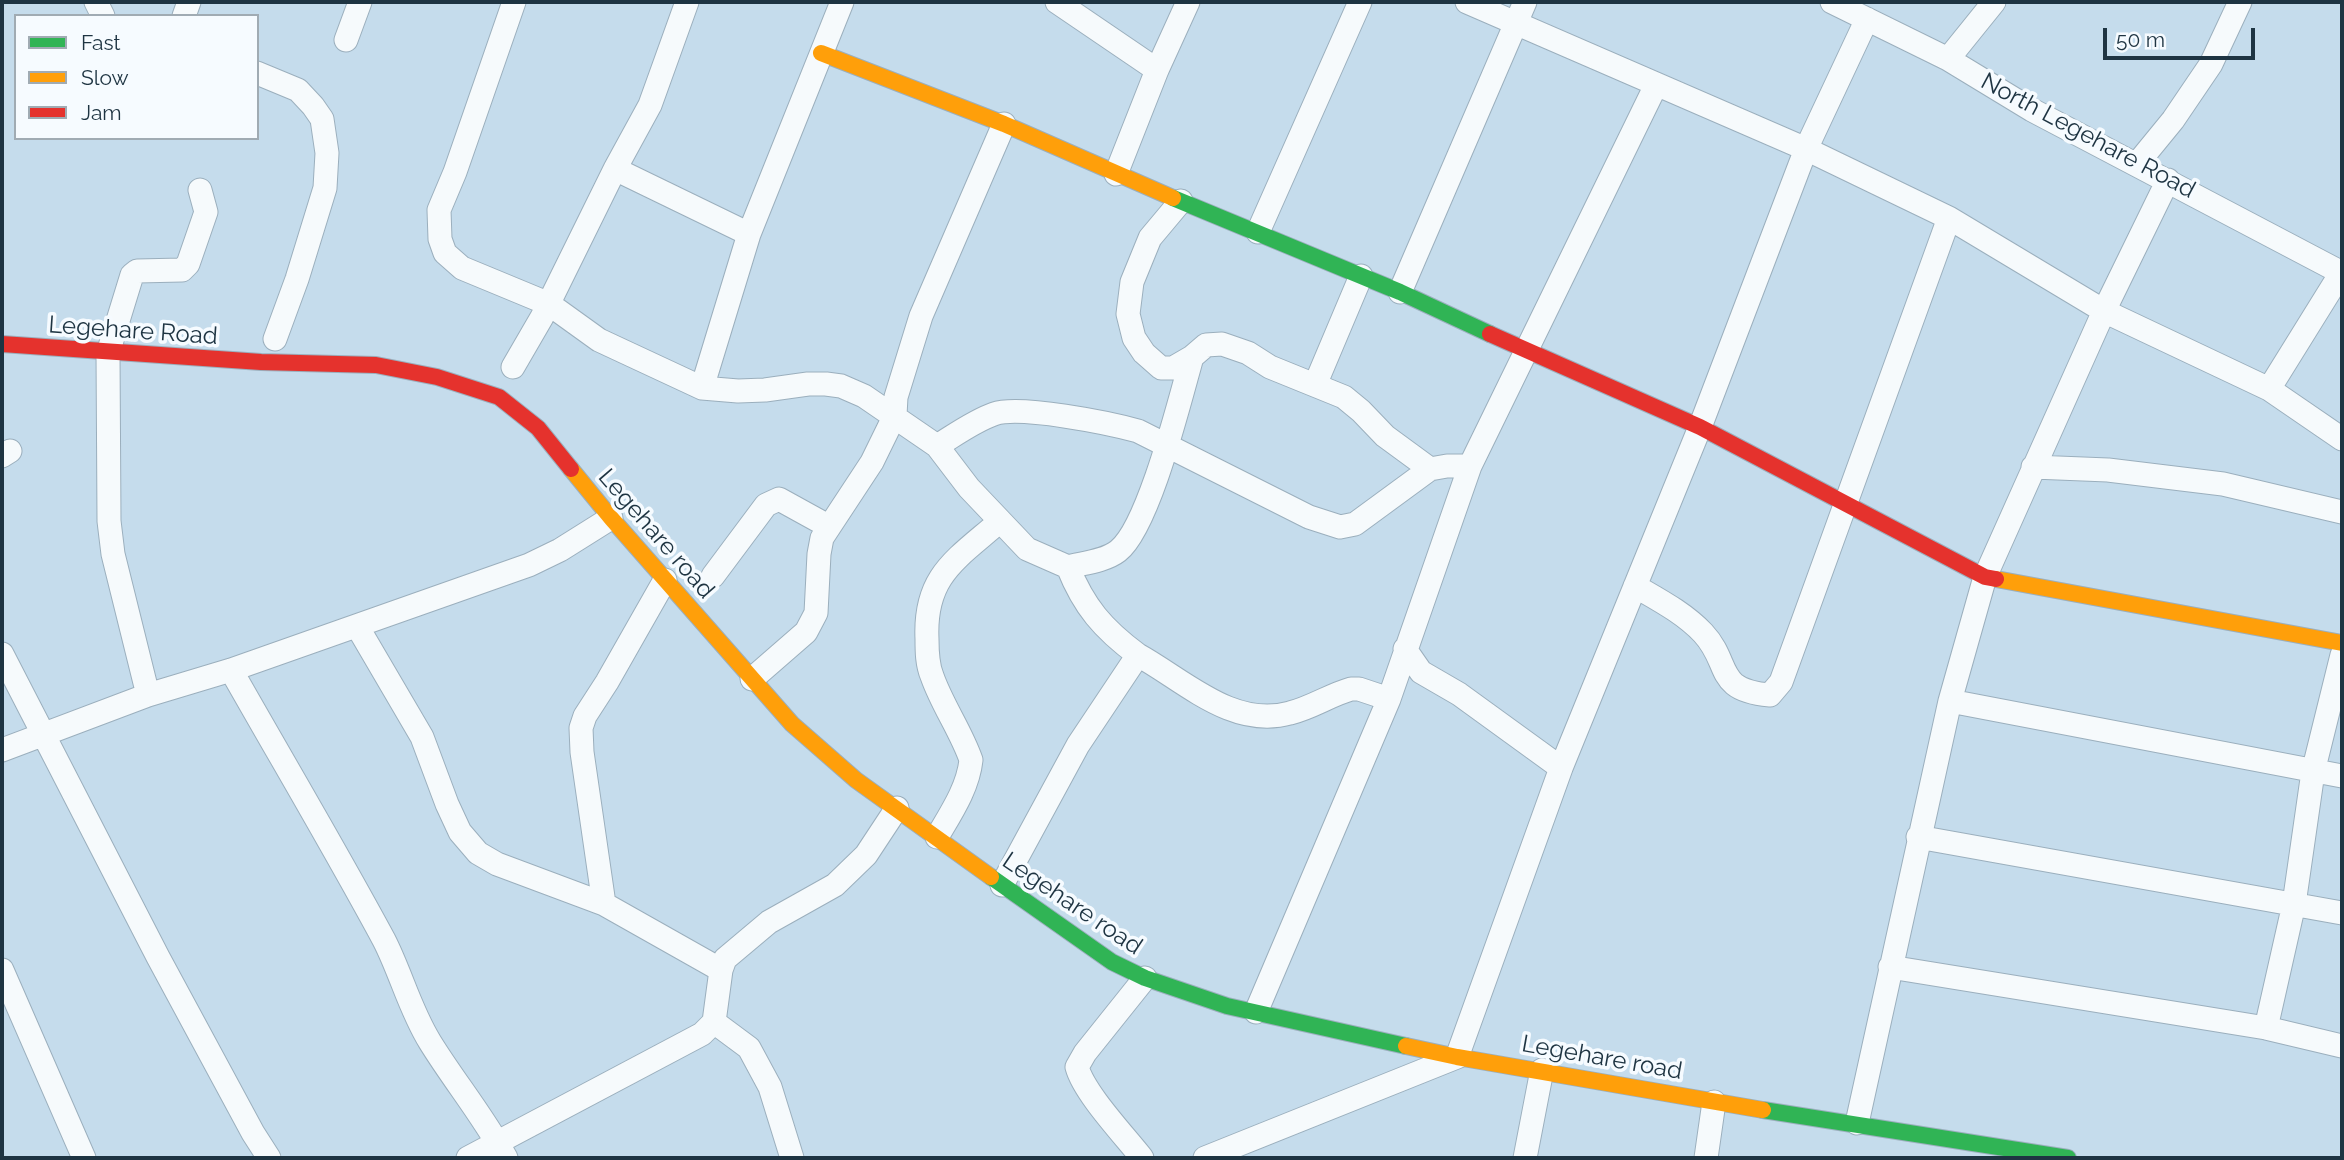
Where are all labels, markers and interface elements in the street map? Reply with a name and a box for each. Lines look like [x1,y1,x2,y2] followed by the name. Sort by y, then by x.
[14,14,259,140] legend
[2106,14,2258,58] scale bar
[2116,27,2165,52] text: 50 m
[81,30,121,55] text: Fast
[81,65,129,90] text: Slow
[1976,67,2200,205] street label: North Legehare Road
[81,100,122,125] text: Jam
[47,311,219,351] street label: Legehare Road
[592,463,720,605] street label: Legehare road
[997,847,1147,961] street label: Legehare road
[1520,1030,1684,1086] street label: Legehare road

